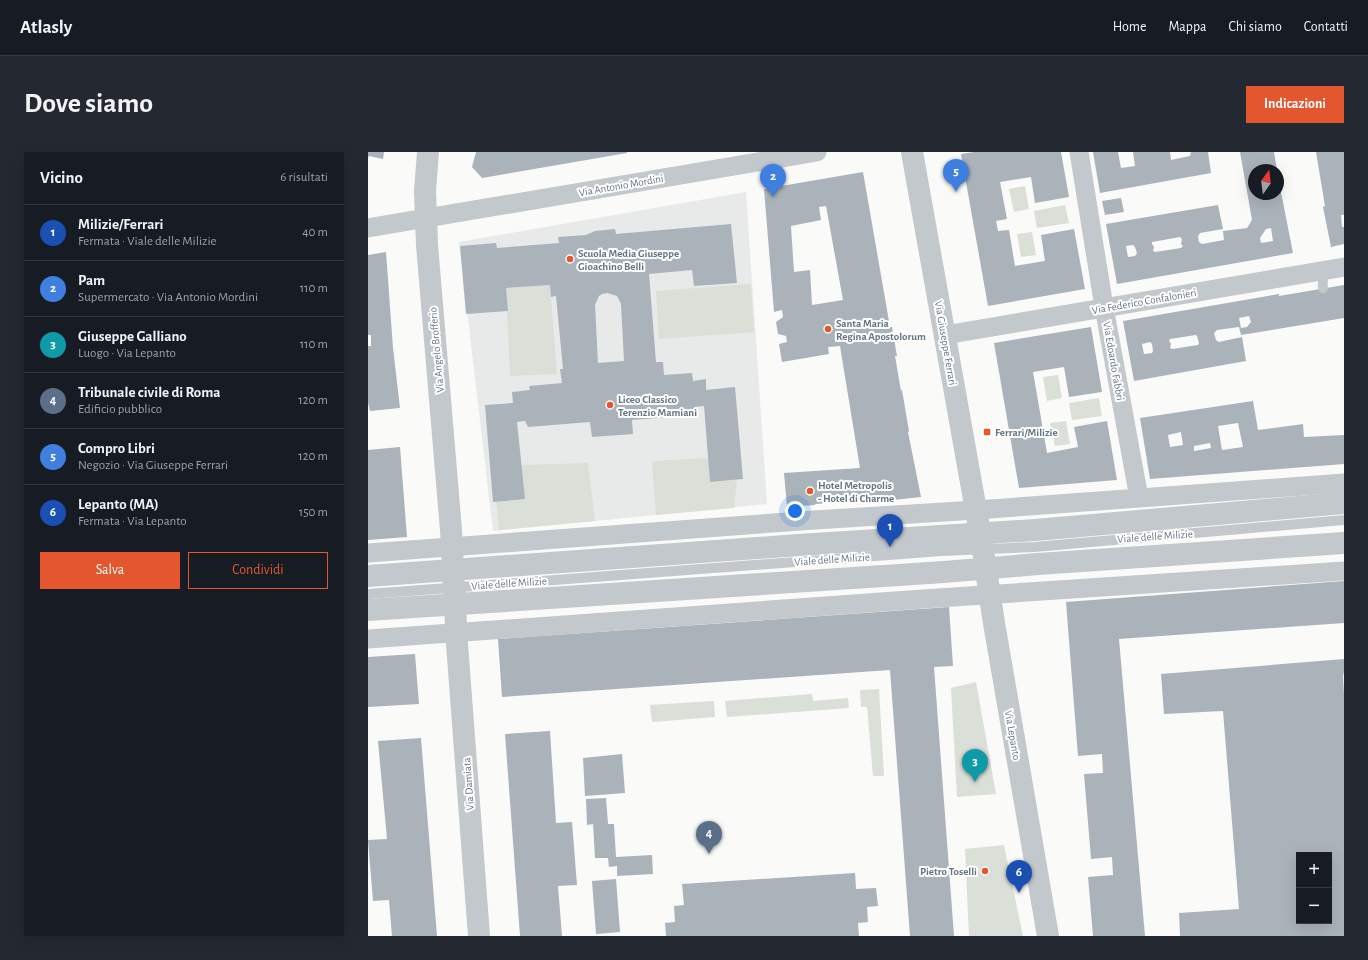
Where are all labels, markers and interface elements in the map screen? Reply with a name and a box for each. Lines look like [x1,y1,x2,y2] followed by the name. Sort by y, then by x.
[20,18,72,37] text: Atlasly
[1113,20,1146,34] text: Home
[1168,20,1207,34] text: Mappa
[1229,20,1282,34] text: Chi siamo
[1304,20,1348,34] text: Contatti
[1246,86,1344,123] button: Indicazioni
[24,90,153,118] text: Dove siamo
[943,159,969,192] pin: 5
[760,164,786,197] pin: 2
[1248,164,1284,200] north arrow
[40,169,83,186] text: Vicino
[280,171,328,184] text: 6 risultati
[578,173,664,198] street label: Via Antonio Mordini
[78,217,163,232] text: Milizie/Ferrari
[51,226,55,239] text: 1
[302,226,328,239] text: 40 m
[78,235,217,248] text: Fermata · Viale delle Milizie
[578,248,679,272] place label: Scuola Media Giuseppe Gioachino Belli
[565,254,575,264] marker: Scuola Media Giuseppe Gioachino Belli
[78,273,105,288] text: Pam
[50,282,56,295] text: 2
[300,282,328,295] text: 110 m
[1091,287,1197,316] street label: Via Federico Confalonieri
[78,291,258,304] text: Supermercato · Via Antonio Mordini
[933,300,958,386] street label: Via Giuseppe Ferrari
[427,307,446,393] street label: Via Angelo Brofferio
[836,318,926,342] place label: Santa Maria Regina Apostolorum
[1101,321,1126,402] street label: Via Edoardo Fabbri
[823,324,833,334] marker: Santa Maria Regina Apostolorum
[78,329,187,344] text: Giuseppe Galliano
[50,338,56,351] text: 3
[300,338,328,351] text: 110 m
[78,347,176,360] text: Luogo · Via Lepanto
[78,385,221,400] text: Tribunale civile di Roma
[50,394,56,407] text: 4
[298,394,328,407] text: 120 m
[618,394,697,418] place label: Liceo Classico Terenzio Mamiani
[605,400,615,410] marker: Liceo Classico Terenzio Mamiani
[78,403,162,416] text: Edificio pubblico
[982,427,992,437] marker: Ferrari/Milizie
[995,427,1058,438] place label: Ferrari/Milizie
[78,441,155,456] text: Compro Libri
[50,450,56,463] text: 5
[298,450,328,463] text: 120 m
[78,459,228,472] text: Negozio · Via Giuseppe Ferrari
[818,480,894,504] place label: Hotel Metropolis - Hotel di Charme
[805,486,815,496] marker: Hotel Metropolis - Hotel di Charme
[78,497,159,512] text: Lepanto (MA)
[785,501,805,521] your location
[50,506,56,519] text: 6
[299,506,328,519] text: 150 m
[877,514,903,547] pin: 1
[78,515,187,528] text: Fermata · Via Lepanto
[1117,528,1193,545] street label: Viale delle Milizie
[794,551,870,568] street label: Viale delle Milizie
[40,552,180,589] button: Salva
[188,552,328,589] button: Condividi
[471,575,547,592] street label: Viale delle Milizie
[1003,709,1022,761] street label: Via Lepanto
[962,749,988,782] pin: 3
[461,757,476,811] street label: Via Damiata
[696,821,722,854] pin: 4
[1296,852,1332,924] map controls
[1296,852,1332,888] button: +
[1006,860,1032,893] pin: 6
[920,866,977,877] place label: Pietro Toselli
[980,866,990,876] marker: Pietro Toselli
[1296,888,1332,924] button: −

